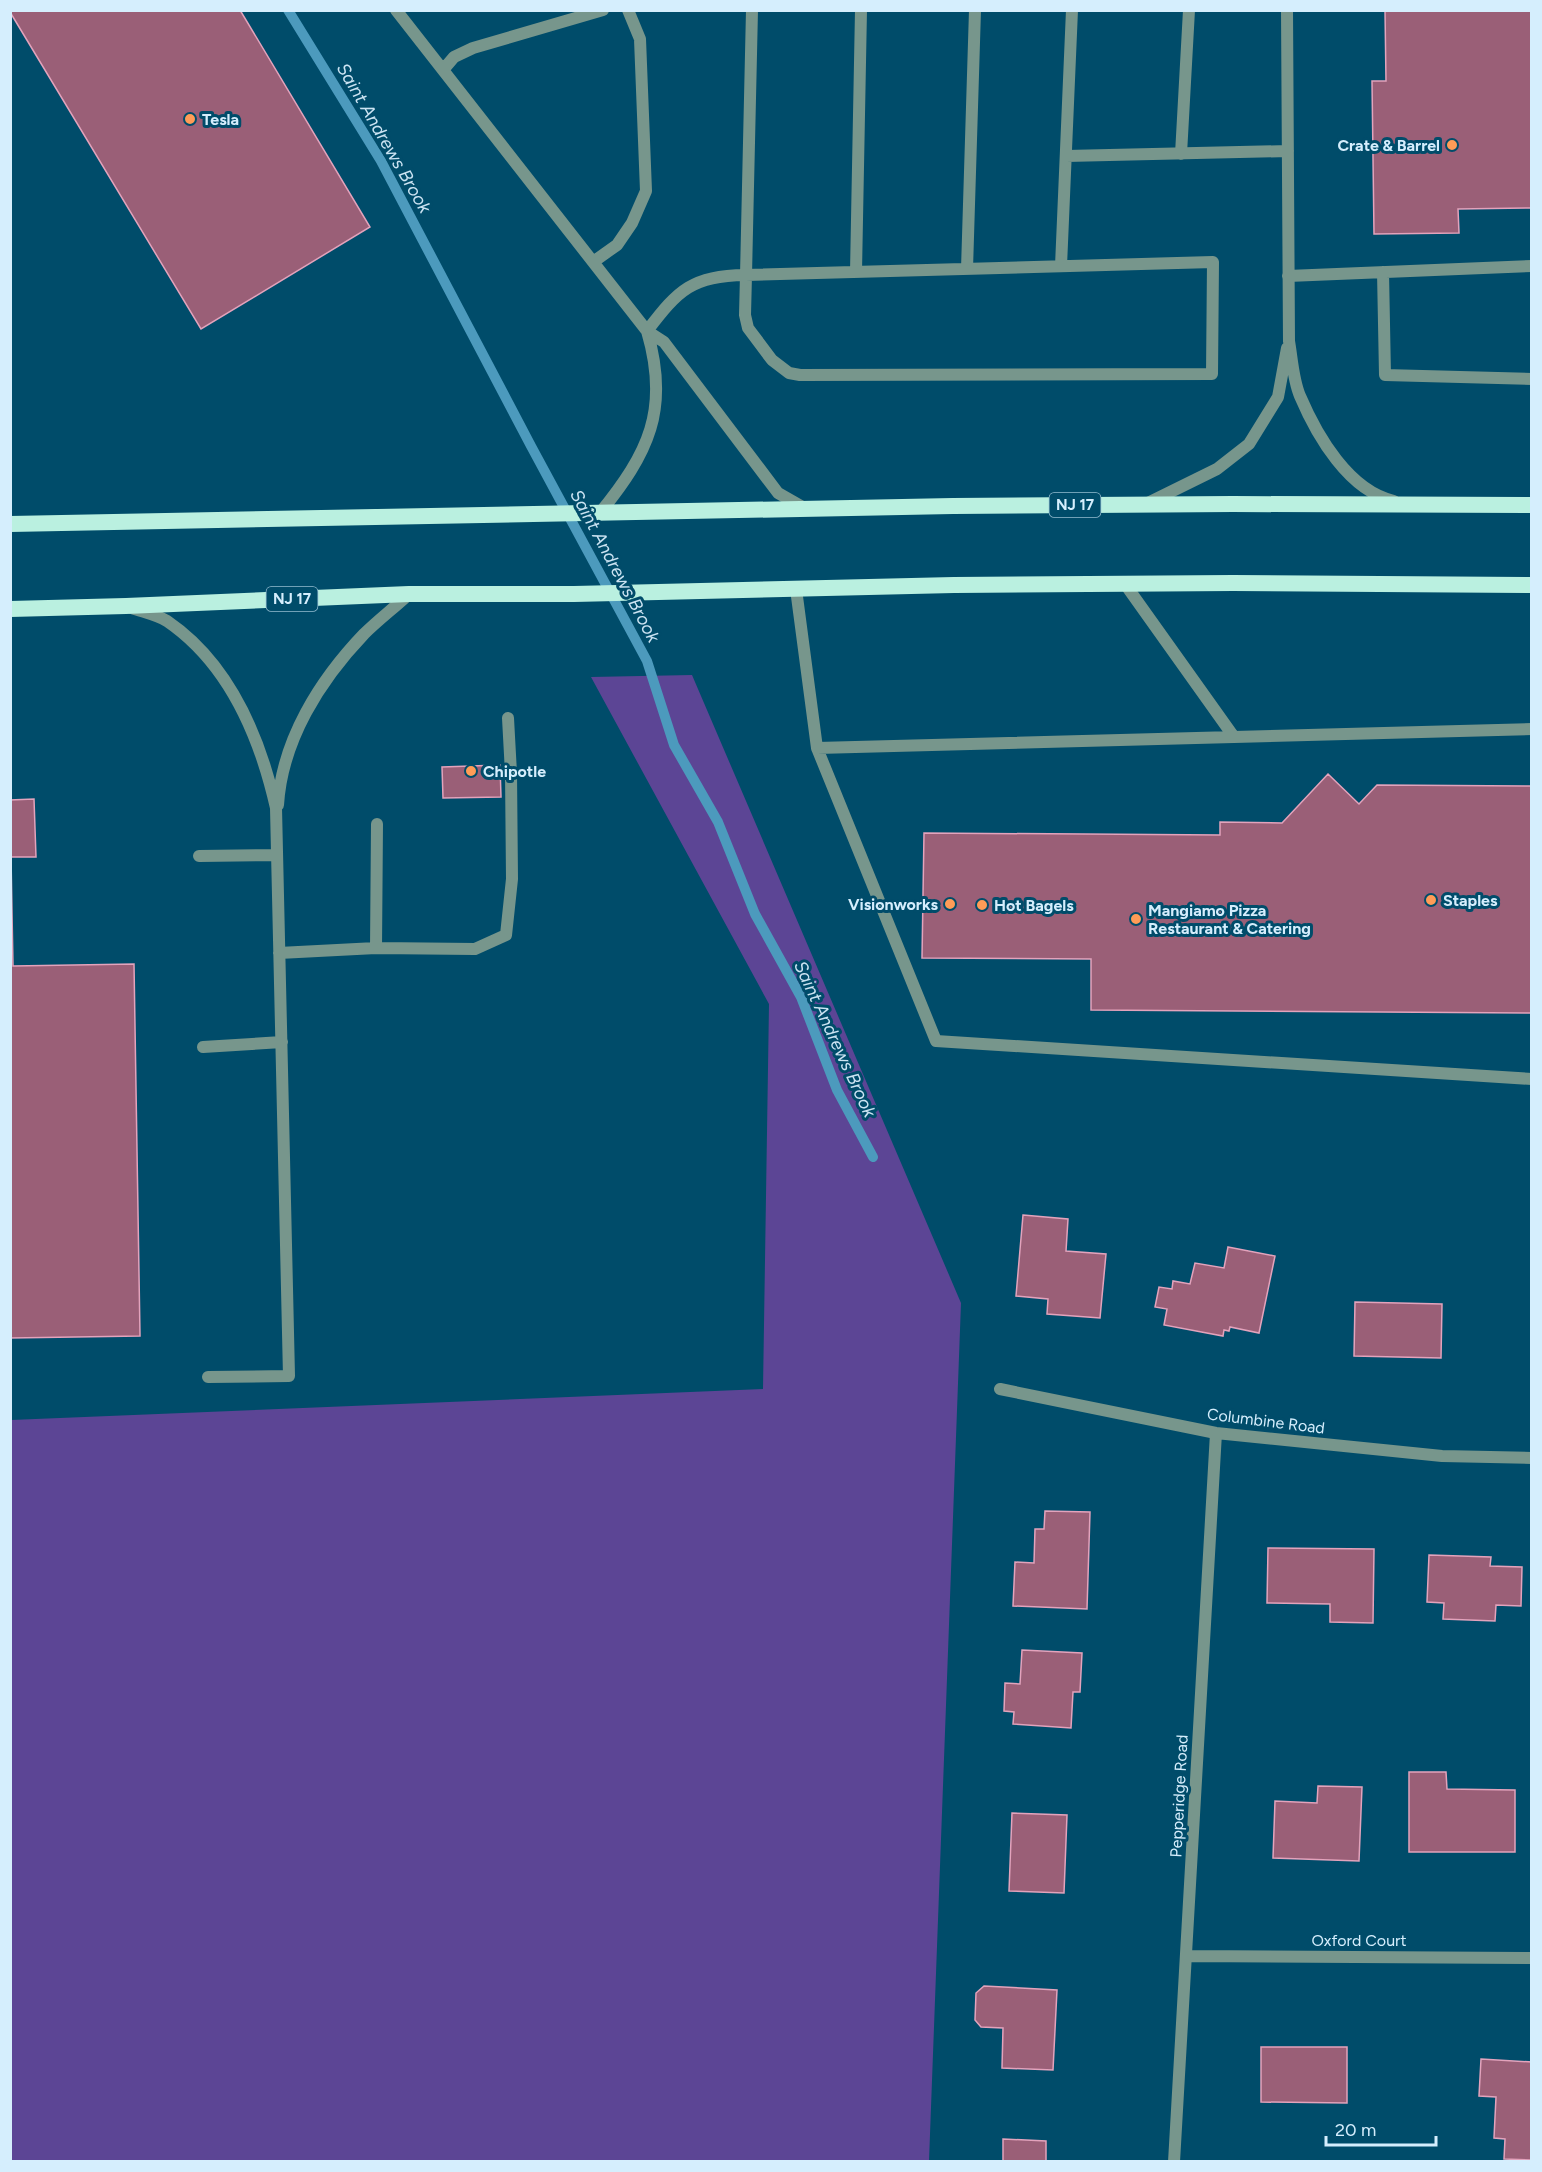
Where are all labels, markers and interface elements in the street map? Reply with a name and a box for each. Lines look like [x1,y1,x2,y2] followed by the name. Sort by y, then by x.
[332,59,437,218] water label: Saint Andrews Brook
[202,110,239,129] place label: Tesla
[183,112,197,126] marker: Tesla
[1337,136,1440,155] place label: Crate & Barrel
[1445,138,1459,152] marker: Crate & Barrel
[565,486,665,647] water label: Saint Andrews Brook
[1050,493,1100,517] road number: NJ 17
[266,587,318,611] road number: NJ 17
[483,762,546,781] place label: Chipotle
[464,764,478,778] marker: Chipotle
[1443,891,1498,910] place label: Staples
[1424,893,1438,907] marker: Staples
[848,895,939,914] place label: Visionworks
[994,896,1074,915] place label: Hot Bagels
[943,897,957,911] marker: Visionworks
[975,898,989,912] marker: Hot Bagels
[1148,901,1311,938] place label: Mangiamo Pizza Restaurant & Catering
[1129,912,1143,926] marker: Mangiamo Pizza Restaurant & Catering
[789,957,881,1122] water label: Saint Andrews Brook
[1206,1404,1326,1438] street label: Columbine Road
[1166,1734,1192,1858] street label: Pepperidge Road
[1311,1931,1407,1950] street label: Oxford Court
[1326,2109,1436,2147] scale bar
[1335,2119,1376,2141] text: 20 m

